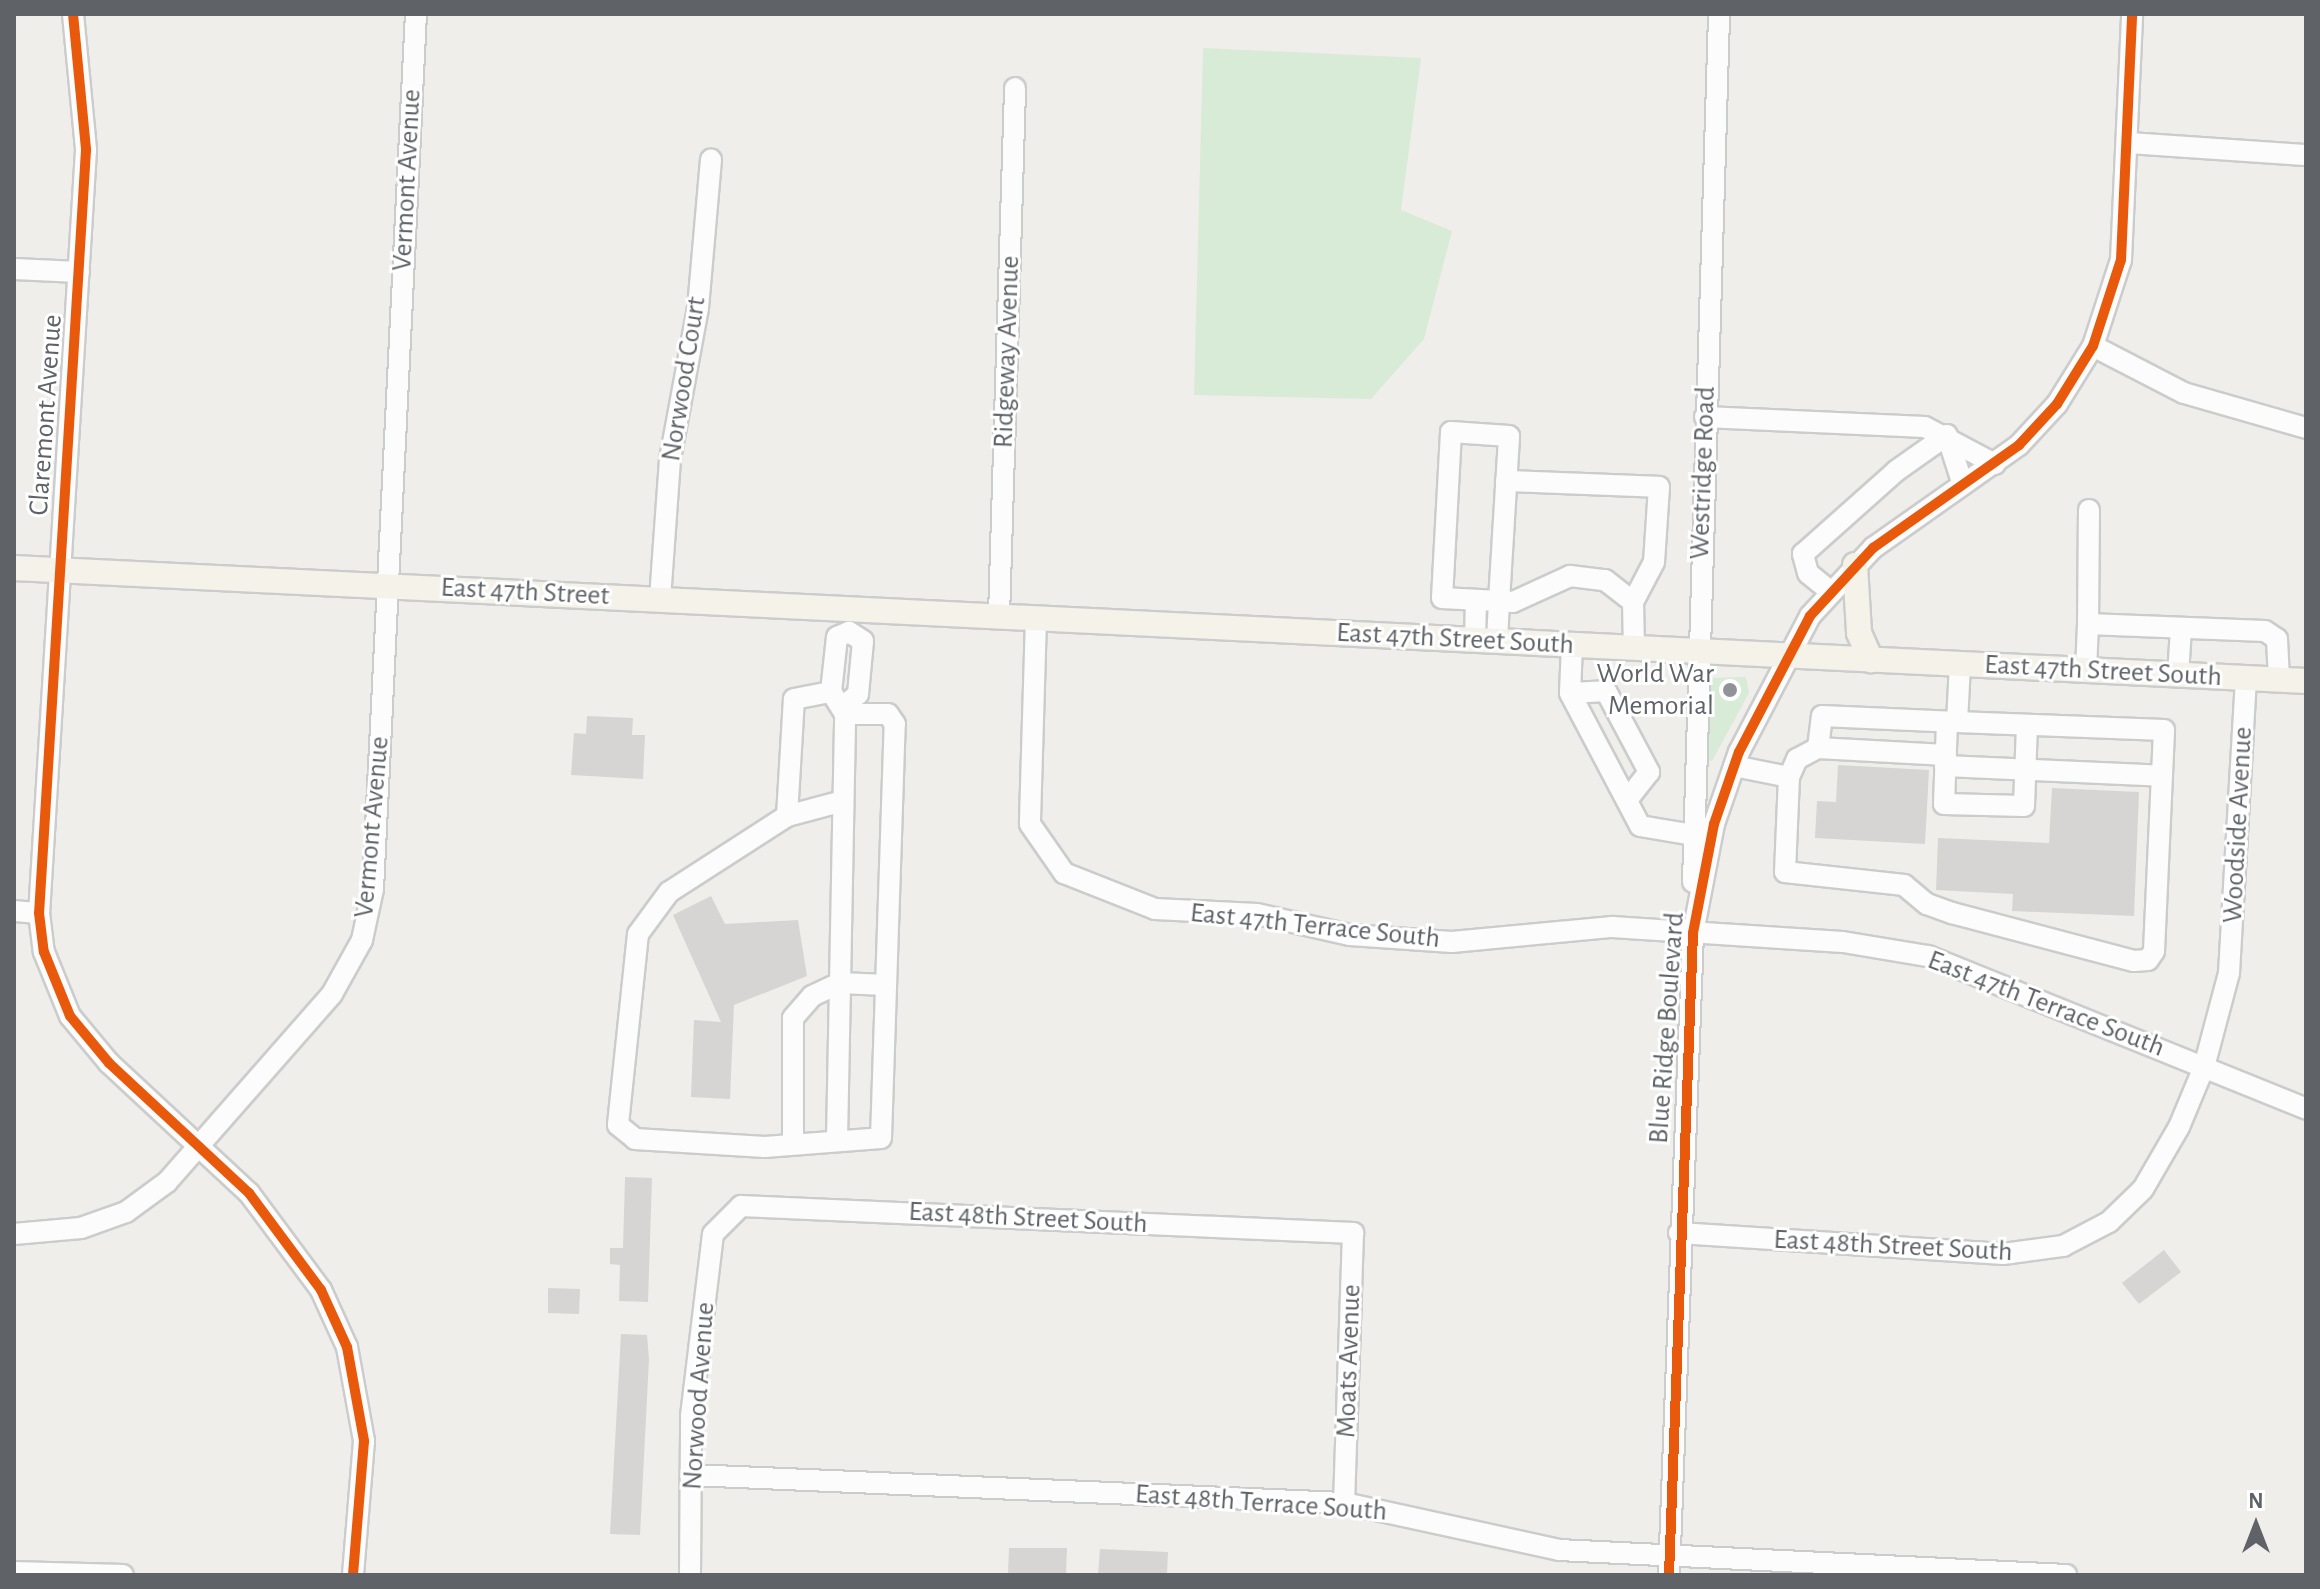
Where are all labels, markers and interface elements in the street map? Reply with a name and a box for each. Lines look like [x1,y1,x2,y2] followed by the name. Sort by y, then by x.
[385,88,429,272] street label: Vermont Avenue
[987,255,1027,449] street label: Ridgeway Avenue
[654,294,714,464] street label: Norwood Court
[22,313,70,517] street label: Claremont Avenue
[1683,386,1723,560] street label: Westridge Road
[440,571,610,613] street label: East 47th Street
[1335,616,1575,662] street label: East 47th Street South
[1983,648,2223,694] street label: East 47th Street South
[1596,657,1714,723] place label: World War Memorial
[1721,681,1739,699] marker: World War Memorial
[2216,726,2260,924] street label: Woodside Avenue
[347,735,397,919] street label: Vermont Avenue
[1188,896,1442,956] street label: East 47th Terrace South
[1642,911,1692,1145] street label: Blue Ridge Boulevard
[1923,943,2169,1065] street label: East 47th Terrace South
[908,1195,1148,1241] street label: East 48th Street South
[1773,1223,2013,1269] street label: East 48th Street South
[1330,1284,1368,1438] street label: Moats Avenue
[676,1301,722,1491] street label: Norwood Avenue
[1134,1477,1388,1529] street label: East 48th Terrace South
[2216,1485,2296,1565] north arrow
[2248,1490,2264,1512] text: N

